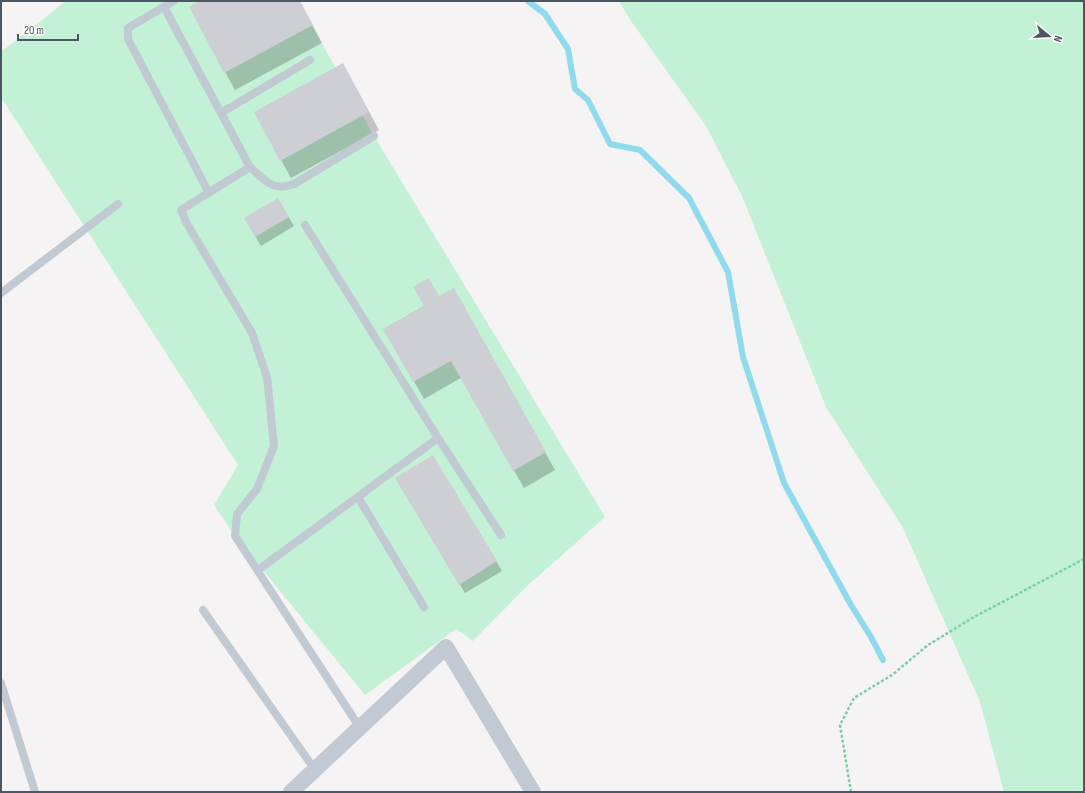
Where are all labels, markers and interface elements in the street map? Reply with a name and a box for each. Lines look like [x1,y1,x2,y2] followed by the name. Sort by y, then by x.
[18,16,78,42] scale bar
[1029,16,1069,56] north arrow
[24,23,44,38] text: 20 m
[1051,34,1065,44] text: N

